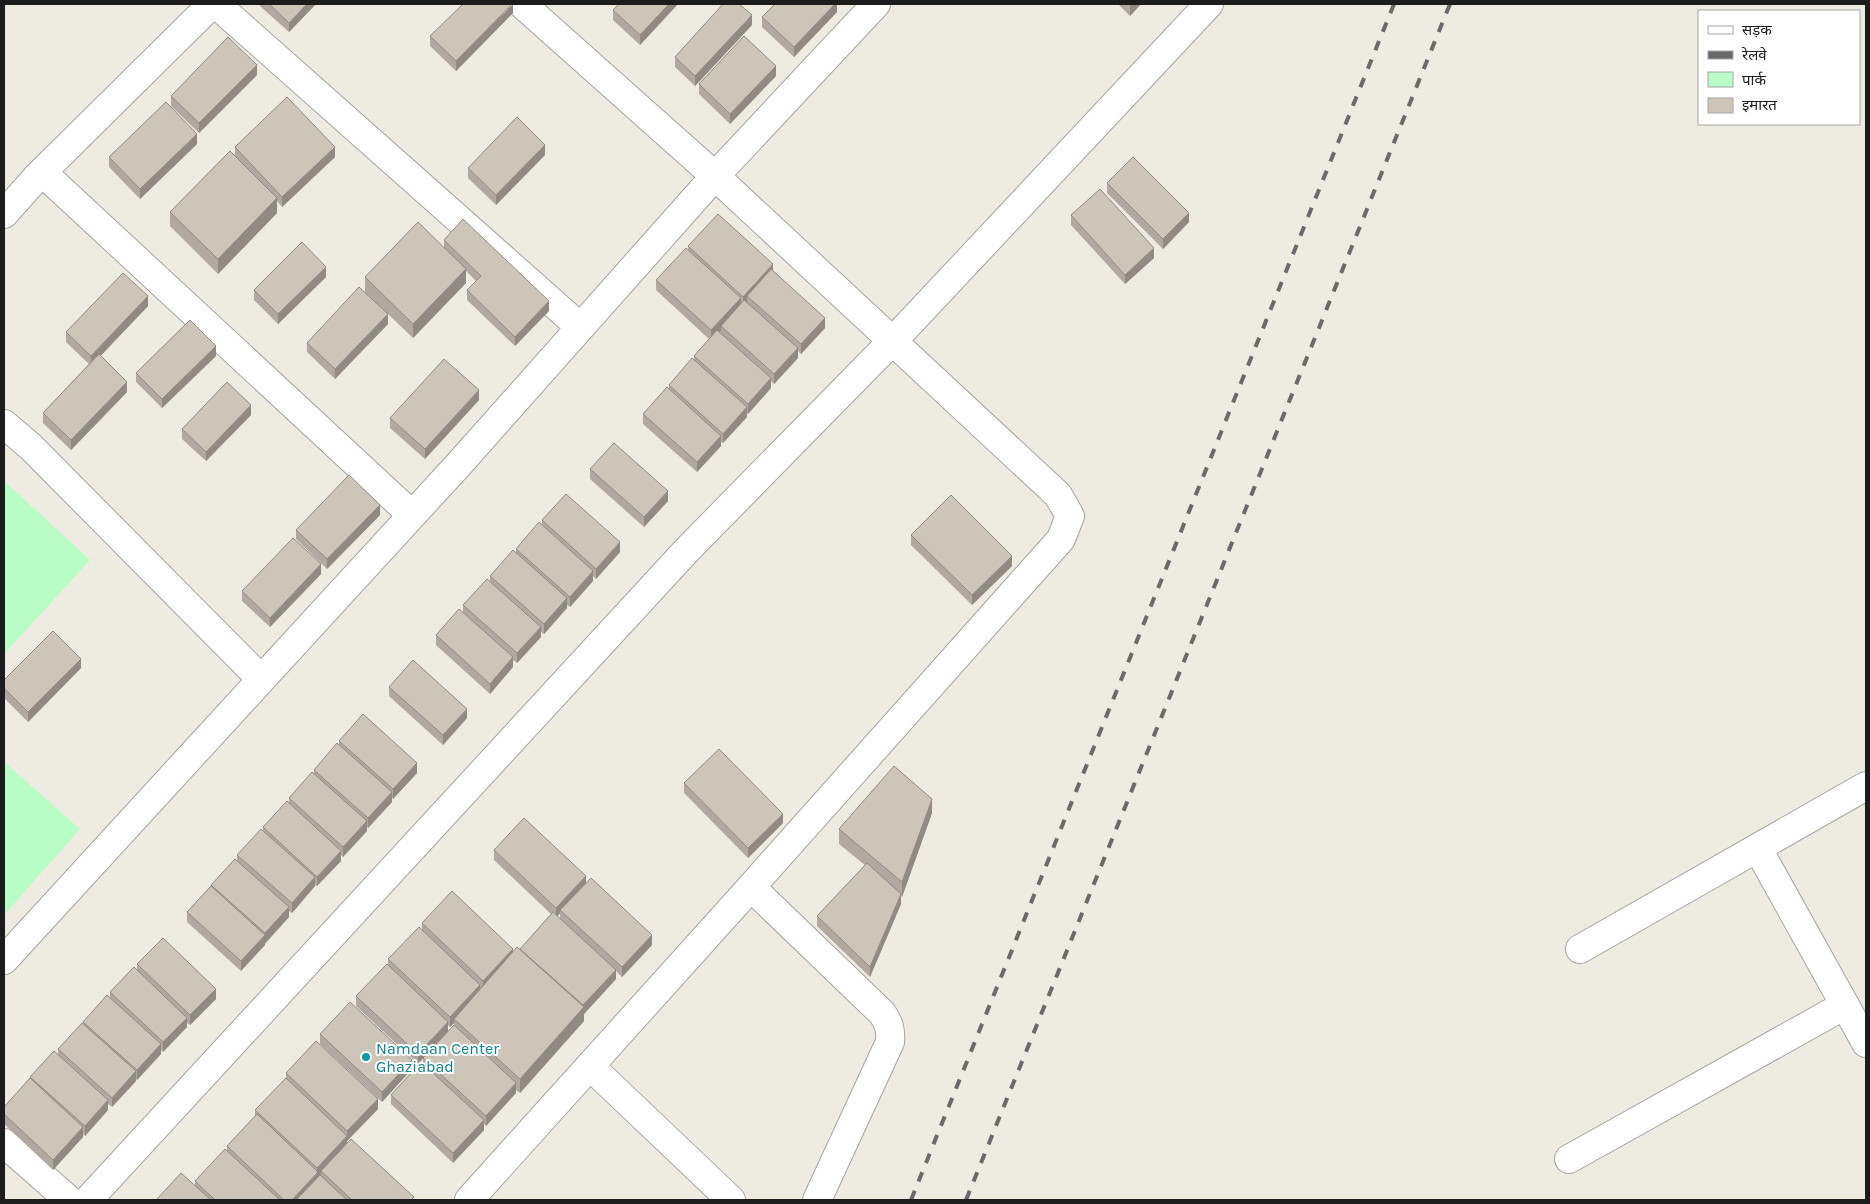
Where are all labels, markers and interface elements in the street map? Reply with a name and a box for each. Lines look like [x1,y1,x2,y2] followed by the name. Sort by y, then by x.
[1698,10,1860,125] legend
[1742,21,1772,39] text: सड़क
[1741,46,1767,64] text: रेलवे
[1742,71,1766,89] text: पार्क
[1742,96,1777,114] text: इमारत
[376,1039,499,1076] place label: Namdaan Center Ghaziabad
[360,1051,372,1063] marker: Namdaan Center Ghaziabad

